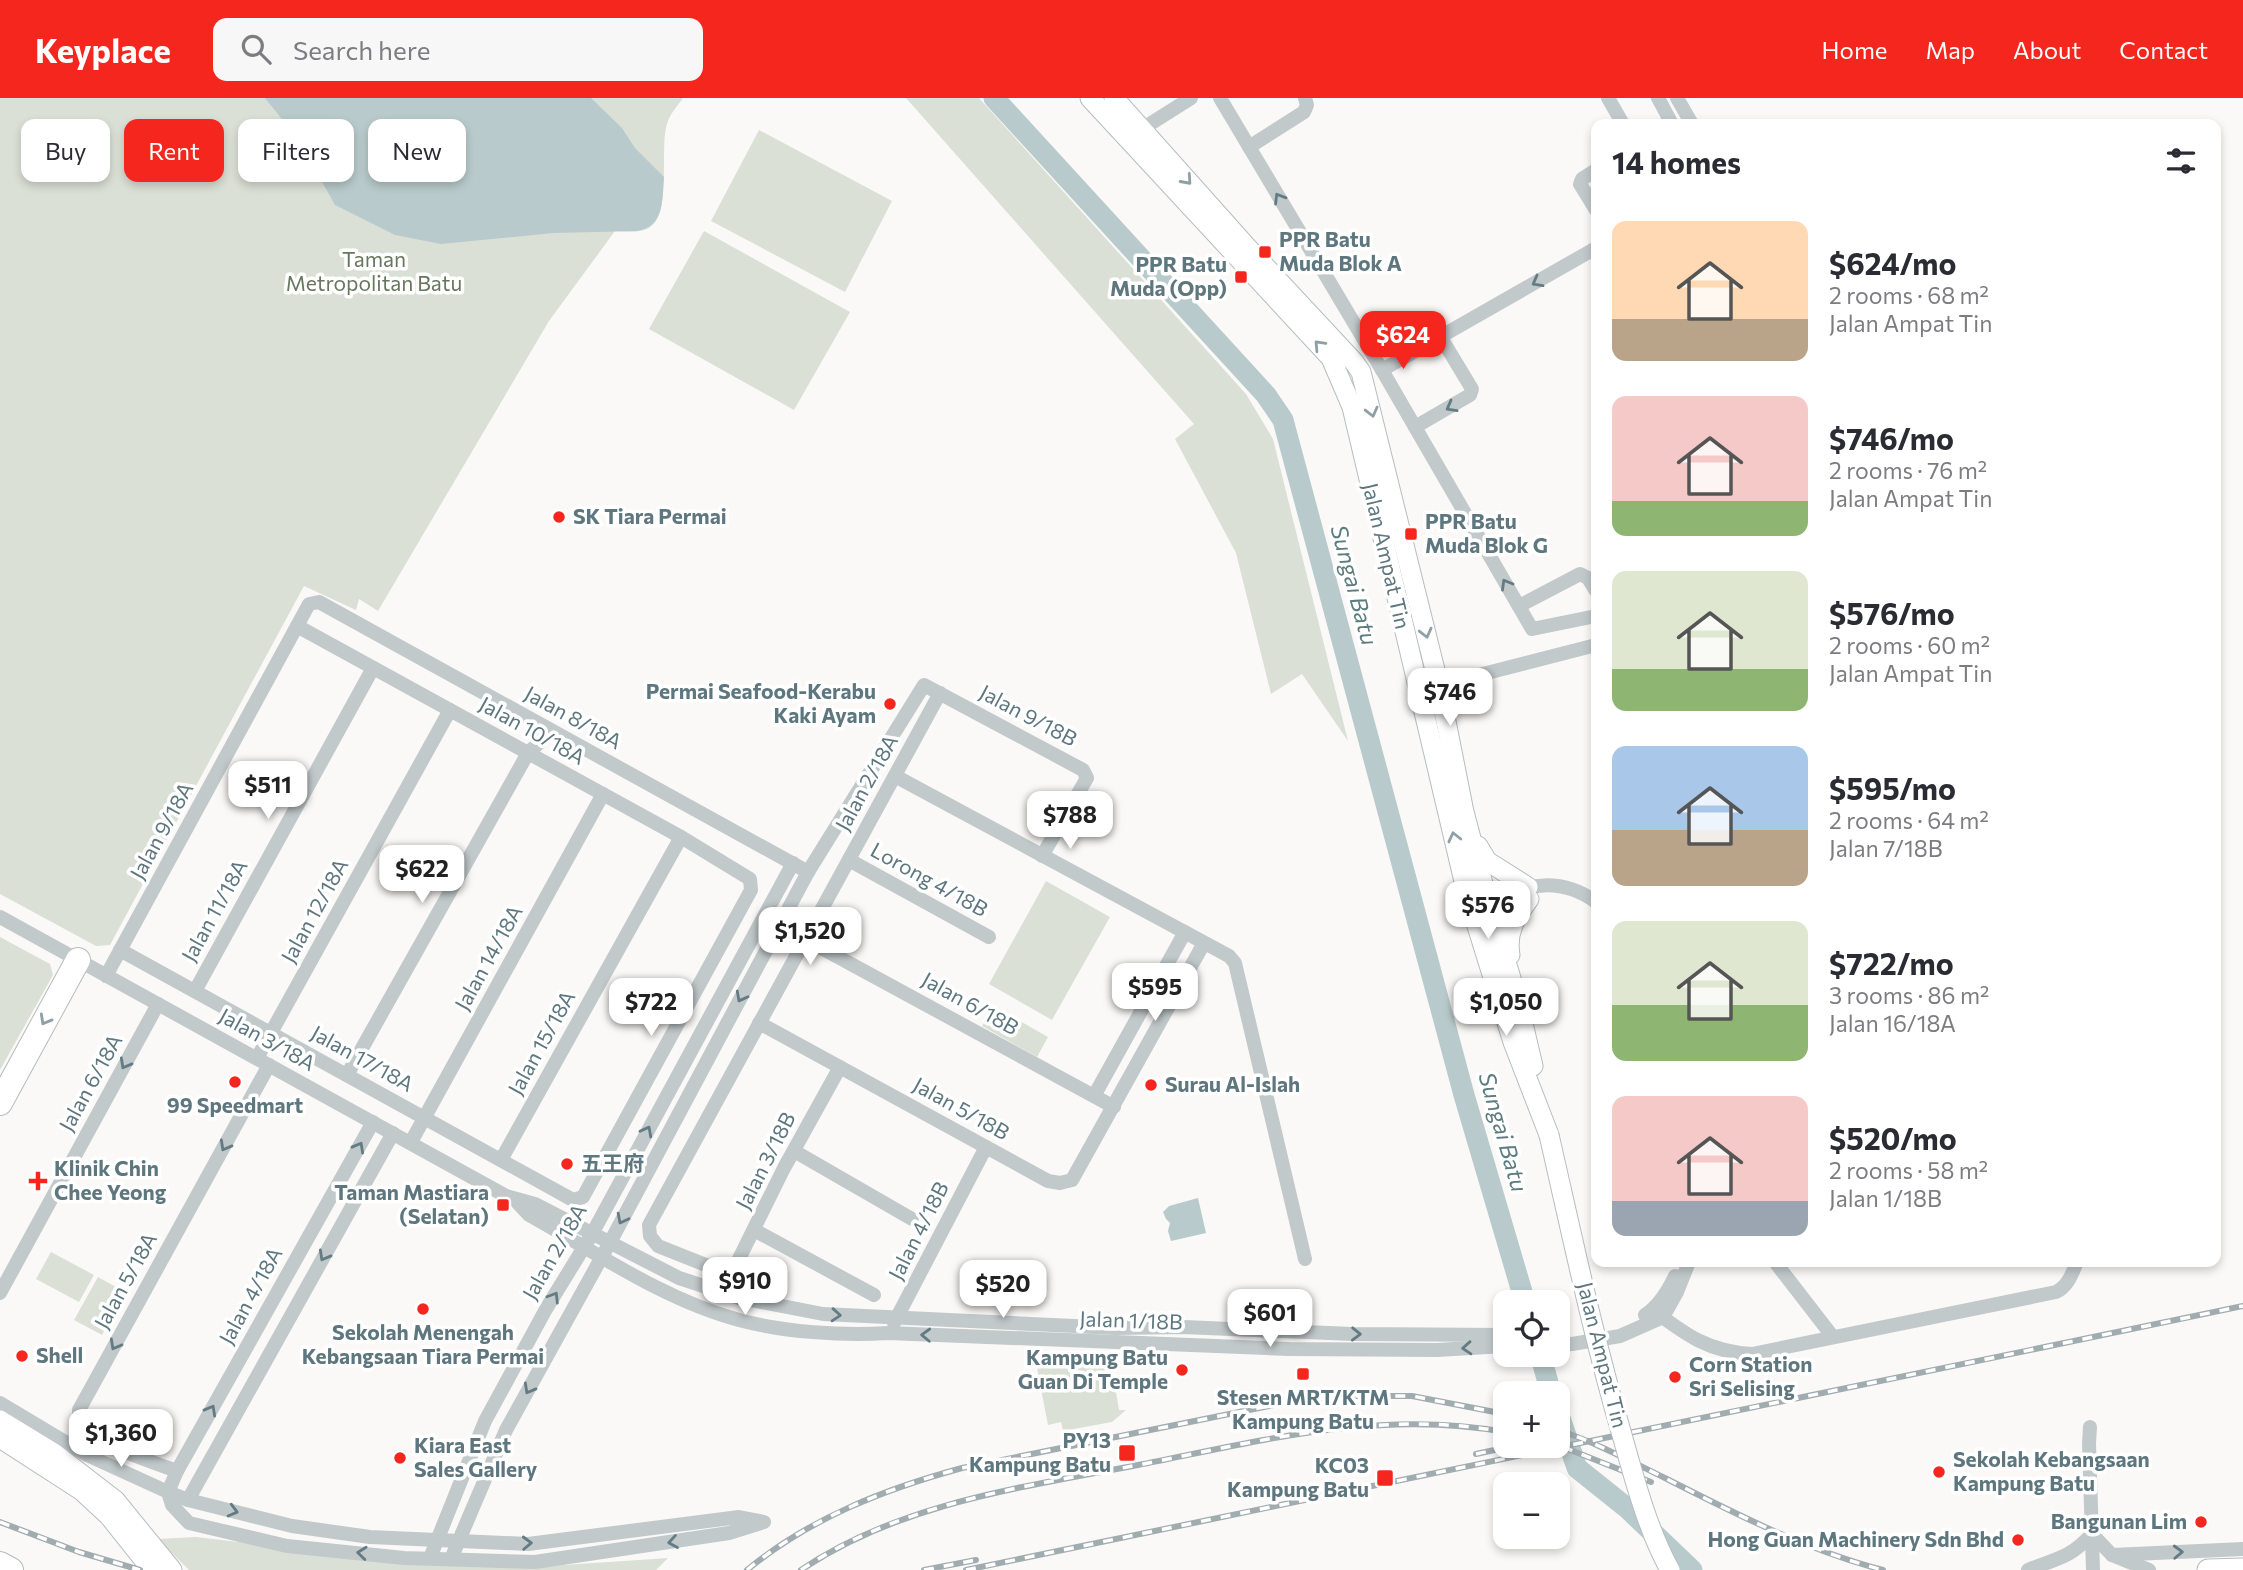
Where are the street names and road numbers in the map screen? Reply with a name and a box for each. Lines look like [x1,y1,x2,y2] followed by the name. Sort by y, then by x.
[1358,480,1416,631] street label: Jalan Ampat Tin
[976,679,1082,751] street label: Jalan 9/18B
[521,680,627,754] street label: Jalan 8/18A
[476,690,590,769] street label: Jalan 10/18A
[829,730,902,835] street label: Jalan 2/18A
[124,777,198,883] street label: Jalan 9/18A
[867,836,993,921] street label: Lorong 4/18B
[275,854,353,967] street label: Jalan 12/18A
[175,855,252,966] street label: Jalan 11/18A
[449,900,527,1014] street label: Jalan 14/18A
[918,966,1023,1039] street label: Jalan 6/18B
[502,986,580,1099] street label: Jalan 15/18A
[215,1002,320,1075] street label: Jalan 3/18A
[307,1019,418,1096] street label: Jalan 17/18A
[53,1029,127,1135] street label: Jalan 6/18A
[909,1071,1014,1144] street label: Jalan 5/18B
[730,1108,800,1213] street label: Jalan 3/18B
[882,1177,953,1284] street label: Jalan 4/18B
[516,1199,591,1303] street label: Jalan 2/18A
[88,1228,161,1333] street label: Jalan 5/18A
[213,1242,287,1348] street label: Jalan 4/18A
[1573,1279,1634,1430] street label: Jalan Ampat Tin
[1079,1305,1183,1334] street label: Jalan 1/18B

